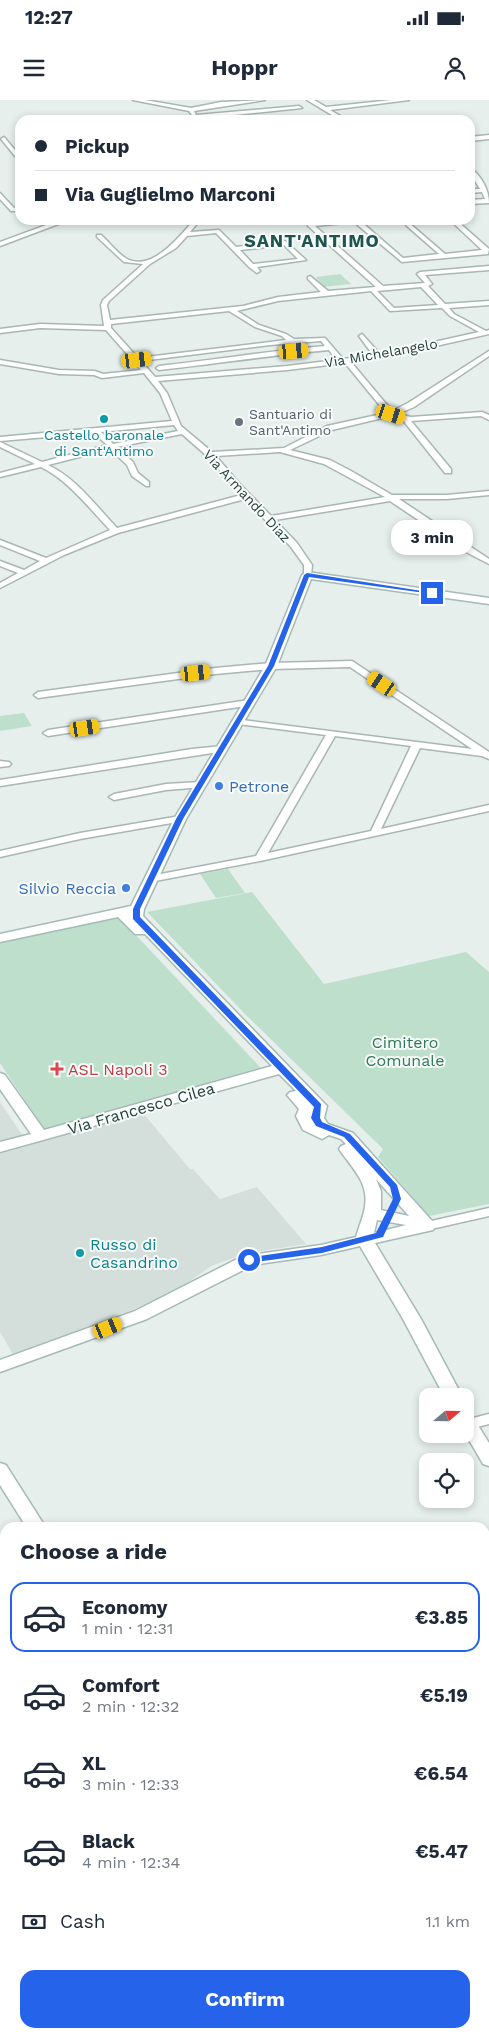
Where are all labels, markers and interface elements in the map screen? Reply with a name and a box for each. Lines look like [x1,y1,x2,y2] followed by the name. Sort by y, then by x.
[25,6,73,29] text: 12:27
[20,54,48,82] icon: menu
[441,54,469,82] icon: person
[211,55,278,80] text: Hoppr
[65,135,129,158] text: Pickup
[65,183,275,206] text: Via Guglielmo Marconi
[244,230,380,251] district label: SANT'ANTIMO
[323,335,439,371] street label: Via Michelangelo
[278,342,309,360] car
[121,351,152,369] car
[374,402,407,426] car
[249,406,332,438] place label: Santuario di Sant'Antimo
[98,413,110,425] marker: Castello baronale di Sant'Antimo
[233,416,245,428] marker: Santuario di Sant'Antimo
[44,427,164,459] place label: Castello baronale di Sant'Antimo
[200,446,294,546] street label: Via Armando Diaz
[391,520,473,556] callout: 3 min
[410,528,454,547] text: 3 min
[421,582,443,604] route end
[180,664,211,682] car
[365,669,398,699] car
[69,718,100,738] car
[229,777,289,796] place label: Petrone
[213,780,225,792] marker: Petrone
[19,879,116,898] place label: Silvio Reccia
[120,882,132,894] marker: Silvio Reccia
[366,1033,444,1070] park label: Cimitero Comunale
[68,1060,168,1079] place label: ASL Napoli 3
[50,1062,64,1076] marker: ASL Napoli 3
[65,1078,217,1139] street label: Via Francesco Cilea
[90,1235,178,1272] place label: Russo di Casandrino
[74,1247,86,1259] marker: Russo di Casandrino
[238,1249,260,1271] route start
[91,1315,124,1341] car
[419,1388,474,1442] north arrow
[419,1388,474,1508] map controls
[419,1453,474,1508] button: locate
[20,1539,167,1564] text: Choose a ride
[22,1595,67,1640] icon: car
[82,1596,167,1619] text: Economy
[415,1606,468,1629] text: €3.85
[82,1619,173,1638] text: 1 min · 12:31
[22,1673,67,1718] icon: car
[82,1674,160,1697] text: Comfort
[420,1684,468,1707] text: €5.19
[82,1697,179,1716] text: 2 min · 12:32
[22,1751,67,1796] icon: car
[82,1752,106,1775] text: XL
[414,1762,468,1785] text: €6.54
[82,1775,179,1794] text: 3 min · 12:33
[22,1829,67,1874] icon: car
[82,1830,135,1853] text: Black
[415,1840,468,1863] text: €5.47
[82,1853,180,1872] text: 4 min · 12:34
[20,1908,48,1936] icon: cash
[60,1910,106,1933] text: Cash
[425,1912,470,1931] text: 1.1 km
[20,1970,470,2028] button: Confirm

